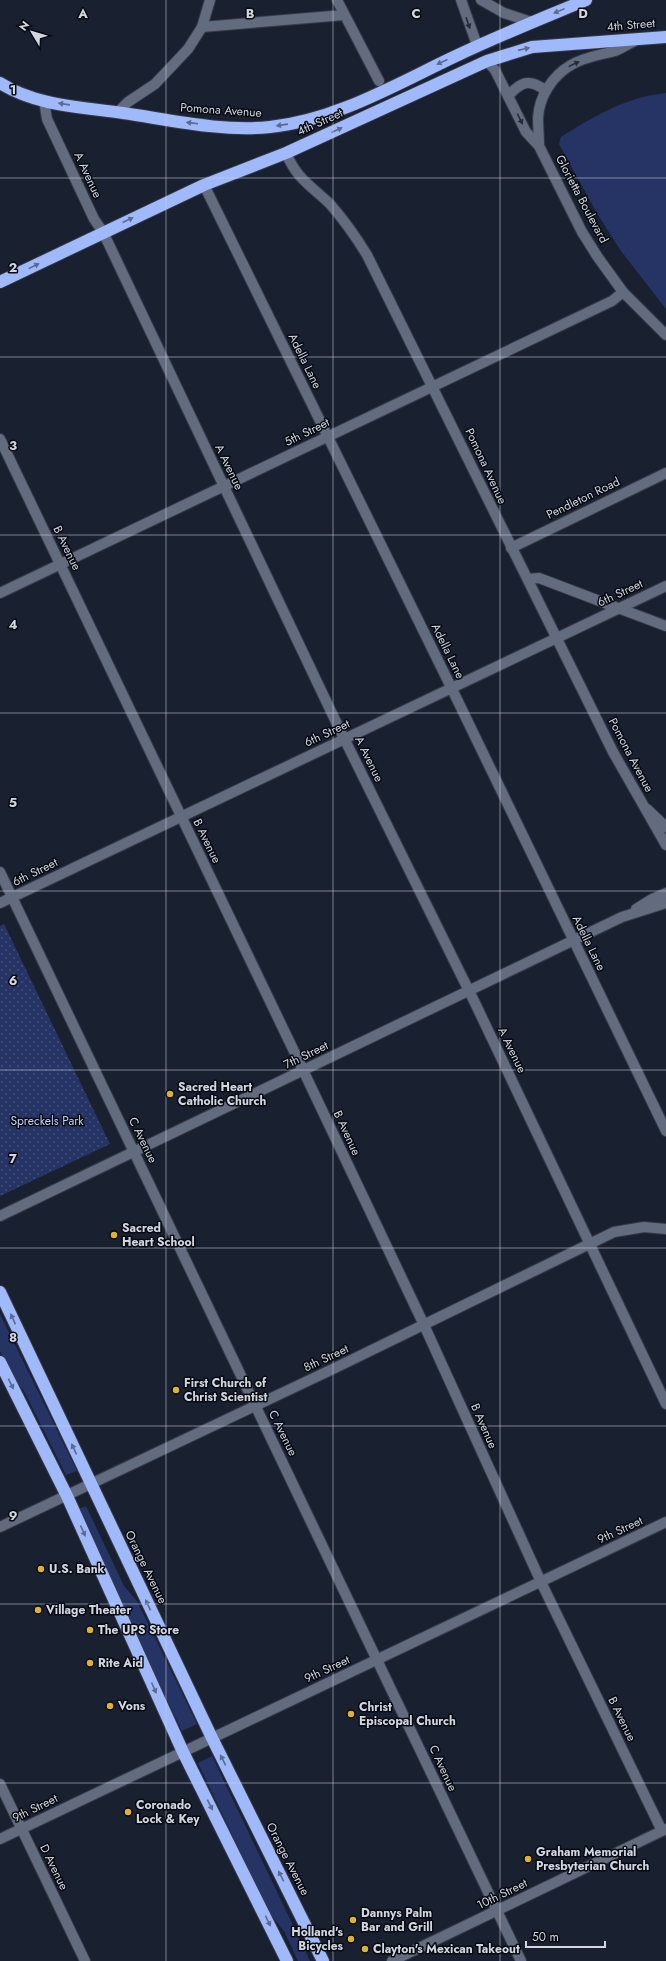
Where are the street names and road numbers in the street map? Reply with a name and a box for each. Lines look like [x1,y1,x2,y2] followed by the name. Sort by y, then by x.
[606,14,656,36] street label: 4th Street
[180,98,262,122] street label: Pomona Avenue
[294,104,346,140] street label: 4th Street
[70,149,106,201] street label: A Avenue
[551,152,613,246] street label: Glorietta Boulevard
[284,330,326,392] street label: Adella Lane
[281,413,333,451] street label: 5th Street
[461,425,511,507] street label: Pomona Avenue
[210,441,248,493] street label: A Avenue
[543,472,623,524] street label: Pendleton Road
[48,523,86,573] street label: B Avenue
[594,575,646,611] street label: 6th Street
[427,620,469,682] street label: Adella Lane
[301,715,353,751] street label: 6th Street
[604,715,658,795] street label: Pomona Avenue
[350,733,388,785] street label: A Avenue
[188,816,226,866] street label: B Avenue
[9,853,61,891] street label: 6th Street
[568,912,610,974] street label: Adella Lane
[493,1024,531,1076] street label: A Avenue
[281,1036,331,1074] street label: 7th Street
[329,1108,365,1158] street label: B Avenue
[124,1114,162,1166] street label: C Avenue
[300,1340,352,1376] street label: 8th Street
[466,1401,502,1451] street label: B Avenue
[264,1407,302,1459] street label: C Avenue
[594,1512,646,1548] street label: 9th Street
[120,1527,172,1607] street label: Orange Avenue
[301,1651,353,1687] street label: 9th Street
[603,1694,641,1744] street label: B Avenue
[424,1742,462,1794] street label: C Avenue
[9,1789,61,1827] street label: 9th Street
[262,1819,314,1899] street label: Orange Avenue
[35,1841,73,1893] street label: D Avenue
[474,1874,530,1914] street label: 10th Street

